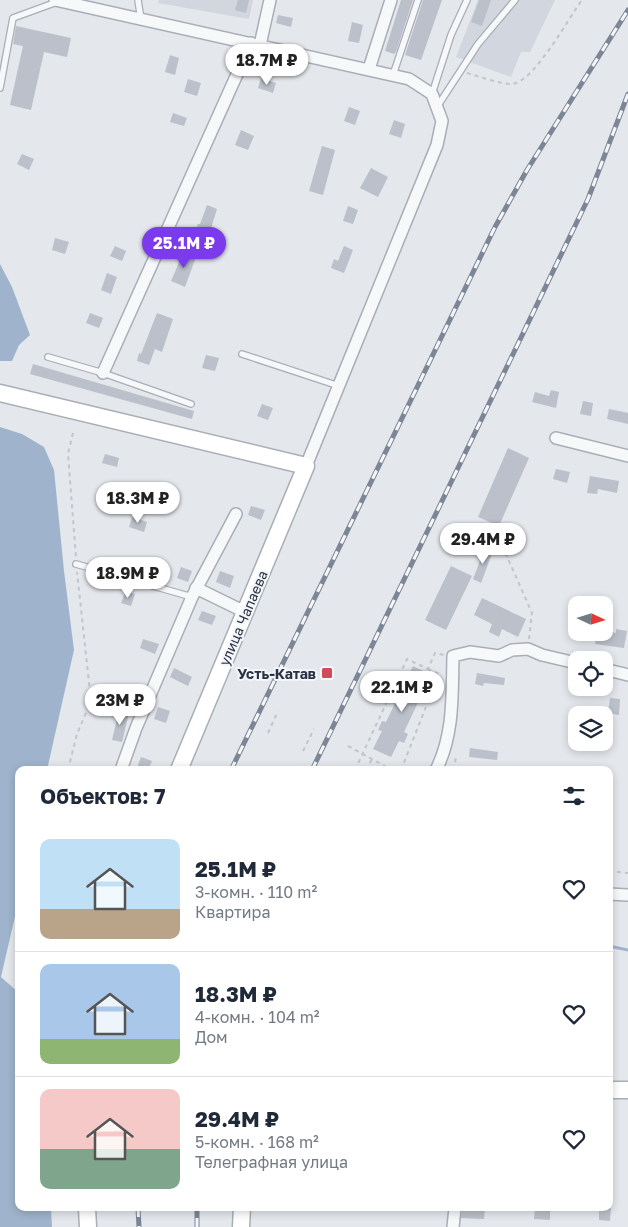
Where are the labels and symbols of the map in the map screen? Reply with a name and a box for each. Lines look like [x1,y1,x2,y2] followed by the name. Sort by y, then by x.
[221,44,313,86] pin: 18.7M ₽
[138,226,230,269] pin: 25.1M ₽
[92,482,184,524] pin: 18.3M ₽
[437,522,529,565] pin: 29.4M ₽
[82,556,174,599] pin: 18.9M ₽
[215,568,271,668] street label: улица Чапаева
[568,596,612,641] north arrow
[237,665,316,682] place label: Усть-Катав
[320,666,334,680] marker: Усть-Катав
[356,670,448,713] pin: 22.1M ₽
[85,684,155,726] pin: 23M ₽

